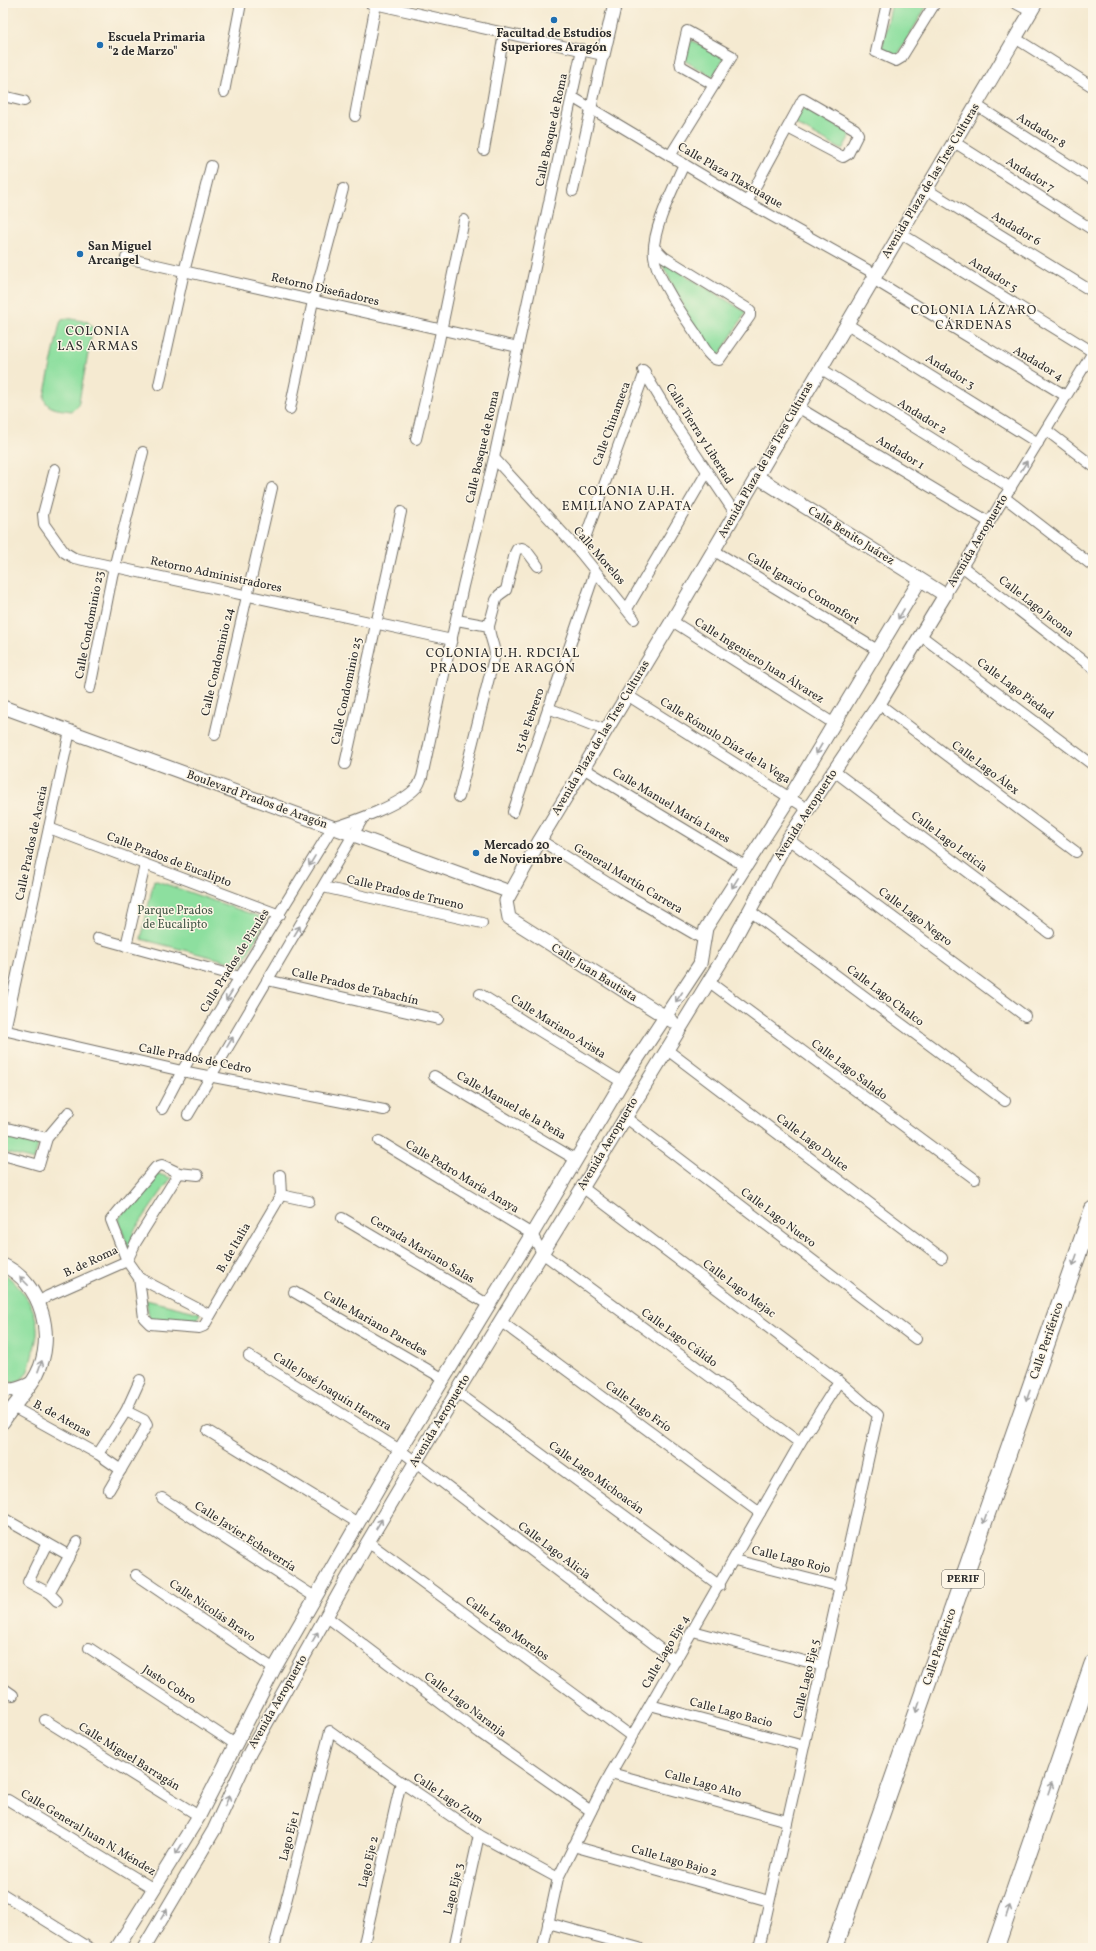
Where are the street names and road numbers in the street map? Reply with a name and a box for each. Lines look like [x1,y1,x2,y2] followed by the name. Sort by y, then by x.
[532,72,572,188] street label: Calle Bosque de Roma
[878,101,984,261] street label: Avenida Plaza de las Tres Culturas
[1013,110,1069,152] street label: Andador 8
[674,139,786,213] street label: Calle Plaza Tlaxcuaque
[1003,154,1058,196] street label: Andador 7
[988,208,1044,250] street label: Andador 6
[966,254,1021,296] street label: Andador 5
[269,270,381,310] street label: Retorno Diseñadores
[1010,343,1066,385] street label: Andador 4
[922,351,978,393] street label: Andador 3
[715,379,817,541] street label: Avenida Plaza de las Tres Culturas
[589,380,635,468] street label: Calle Chinameca
[662,381,737,487] street label: Calle Tierra y Libertad
[462,389,504,505] street label: Calle Bosque de Roma
[894,396,950,438] street label: Andador 2
[873,432,927,474] street label: Andador 1
[944,492,1012,590] street label: Avenida Aeropuerto
[805,503,897,569] street label: Calle Benito Juárez
[569,523,629,589] street label: Calle Morelos
[744,549,862,629] street label: Calle Ignacio Comonfort
[149,553,283,597] street label: Retorno Administradores
[72,570,108,680] street label: Calle Condominio 23
[995,573,1077,641] street label: Calle Lago Jacona
[198,606,238,718] street label: Calle Condominio 24
[691,614,827,708] street label: Calle Ingeniero Juan Álvarez
[328,636,366,746] street label: Calle Condominio 25
[973,655,1057,723] street label: Calle Lago Piedad
[548,658,654,818] street label: Avenida Plaza de las Tres Culturas
[511,686,549,756] street label: 15 de Febrero
[657,694,793,788] street label: Calle Rómulo Díaz de la Vega
[948,737,1023,799] street label: Calle Lago Álex
[609,764,733,848] street label: Calle Manuel María Lares
[771,766,841,864] street label: Avenida Aeropuerto
[184,767,330,833] street label: Boulevard Prados de Aragón
[12,784,52,902] street label: Calle Prados de Acacia
[907,808,991,876] street label: Calle Lago Leticia
[104,829,234,891] street label: Calle Prados de Eucalipto
[571,840,685,918] street label: General Martín Carrera
[345,872,465,914] street label: Calle Prados de Trueno
[875,884,955,950] street label: Calle Lago Negro
[197,906,273,1016] street label: Calle Prados de Pirules
[548,940,640,1006] street label: Calle Juan Bautista
[843,962,927,1030] street label: Calle Lago Chalco
[290,965,420,1009] street label: Calle Prados de Tabachín
[507,991,609,1063] street label: Calle Mariano Arista
[807,1036,891,1104] street label: Calle Lago Salado
[137,1040,253,1078] street label: Calle Prados de Cedro
[453,1068,569,1144] street label: Calle Manuel de la Peña
[574,1095,642,1193] street label: Avenida Aeropuerto
[773,1110,852,1176] street label: Calle Lago Dulce
[402,1137,522,1217] street label: Calle Pedro María Anaya
[737,1184,819,1252] street label: Calle Lago Nuevo
[367,1212,477,1288] street label: Cerrada Mariano Salas
[213,1220,255,1276] street label: B. de Italia
[61,1242,121,1282] street label: B. de Roma
[699,1256,779,1322] street label: Calle Lago Mejac
[320,1288,430,1360] street label: Calle Mariano Paredes
[1026,1300,1068,1382] street label: Calle Periférico
[638,1305,720,1371] street label: Calle Lago Cálido
[270,1349,394,1435] street label: Calle José Joaquín Herrera
[406,1372,474,1470] street label: Avenida Aeropuerto
[602,1378,674,1436] street label: Calle Lago Frío
[30,1397,94,1441] street label: B. de Atenas
[545,1438,647,1518] street label: Calle Lago Michoacán
[191,1498,299,1576] street label: Calle Javier Echeverría
[514,1518,594,1584] street label: Calle Lago Alicia
[750,1542,832,1578] street label: Calle Lago Rojo
[942,1570,984,1588] road number: PERIF
[166,1576,258,1646] street label: Calle Nicolás Bravo
[462,1593,552,1665] street label: Calle Lago Morelos
[919,1606,961,1688] street label: Calle Periférico
[638,1612,694,1692] street label: Calle Lago Eje 4
[790,1637,824,1720] street label: Calle Lago Eje 5
[245,1652,311,1752] street label: Avenida Aeropuerto
[139,1662,199,1708] street label: Justo Cobro
[421,1669,509,1741] street label: Calle Lago Naranja
[688,1694,774,1732] street label: Calle Lago Bacio
[75,1719,183,1795] street label: Calle Miguel Barragán
[663,1766,743,1802] street label: Calle Lago Alto
[410,1770,487,1829] street label: Calle Lago Zum
[17,1786,159,1880] street label: Calle General Juan N. Méndez
[276,1809,304,1863] street label: Lago Eje 1
[355,1834,383,1890] street label: Lago Eje 2
[629,1841,719,1881] street label: Calle Lago Bajo 2
[440,1862,468,1916] street label: Lago Eje 3

